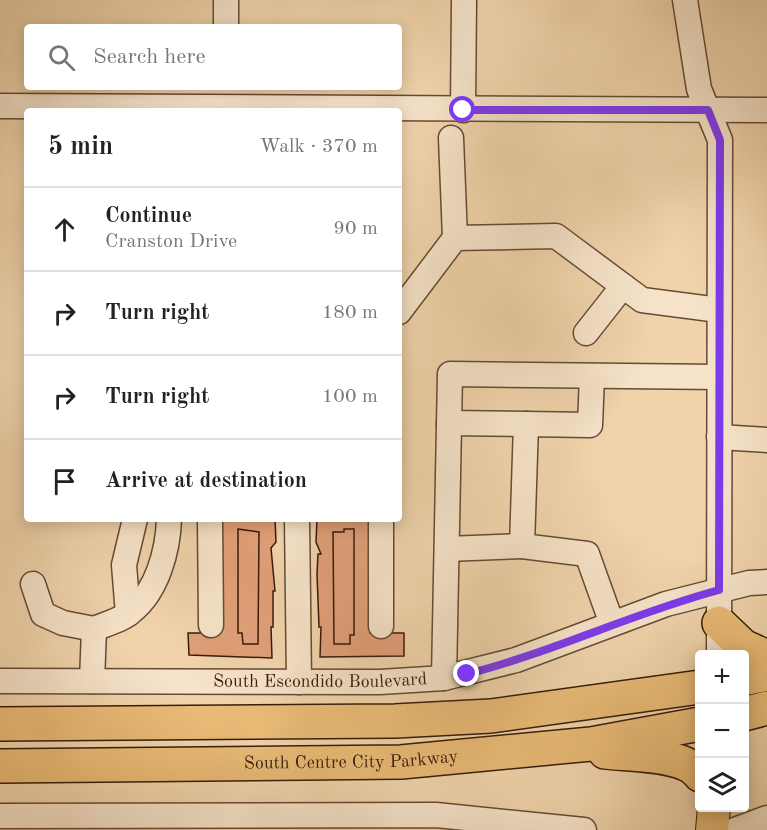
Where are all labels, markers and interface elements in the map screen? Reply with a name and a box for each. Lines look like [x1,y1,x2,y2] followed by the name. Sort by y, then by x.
[24,24,402,90] search box
[45,41,78,74] icon: search
[93,46,206,68] text: Search here
[449,96,475,122] route start
[48,134,113,160] text: 5 min
[259,137,378,157] text: Walk · 370 m
[105,205,192,227] text: Continue
[48,213,81,246] icon: ahead
[333,219,378,239] text: 90 m
[105,232,237,252] text: Cranston Drive
[48,297,81,330] icon: right
[105,302,209,324] text: Turn right
[322,303,378,323] text: 180 m
[48,381,81,414] icon: right
[105,386,209,408] text: Turn right
[322,387,378,407] text: 100 m
[48,465,81,498] icon: arrive
[105,470,307,492] text: Arrive at destination
[695,650,749,812] map controls
[695,650,749,704] button: +
[453,660,479,686] route end
[213,670,428,691] street label: South Escondido Boulevard
[695,704,749,758] button: −
[244,748,459,773] street label: South Centre City Parkway
[695,758,749,812] button: layers

